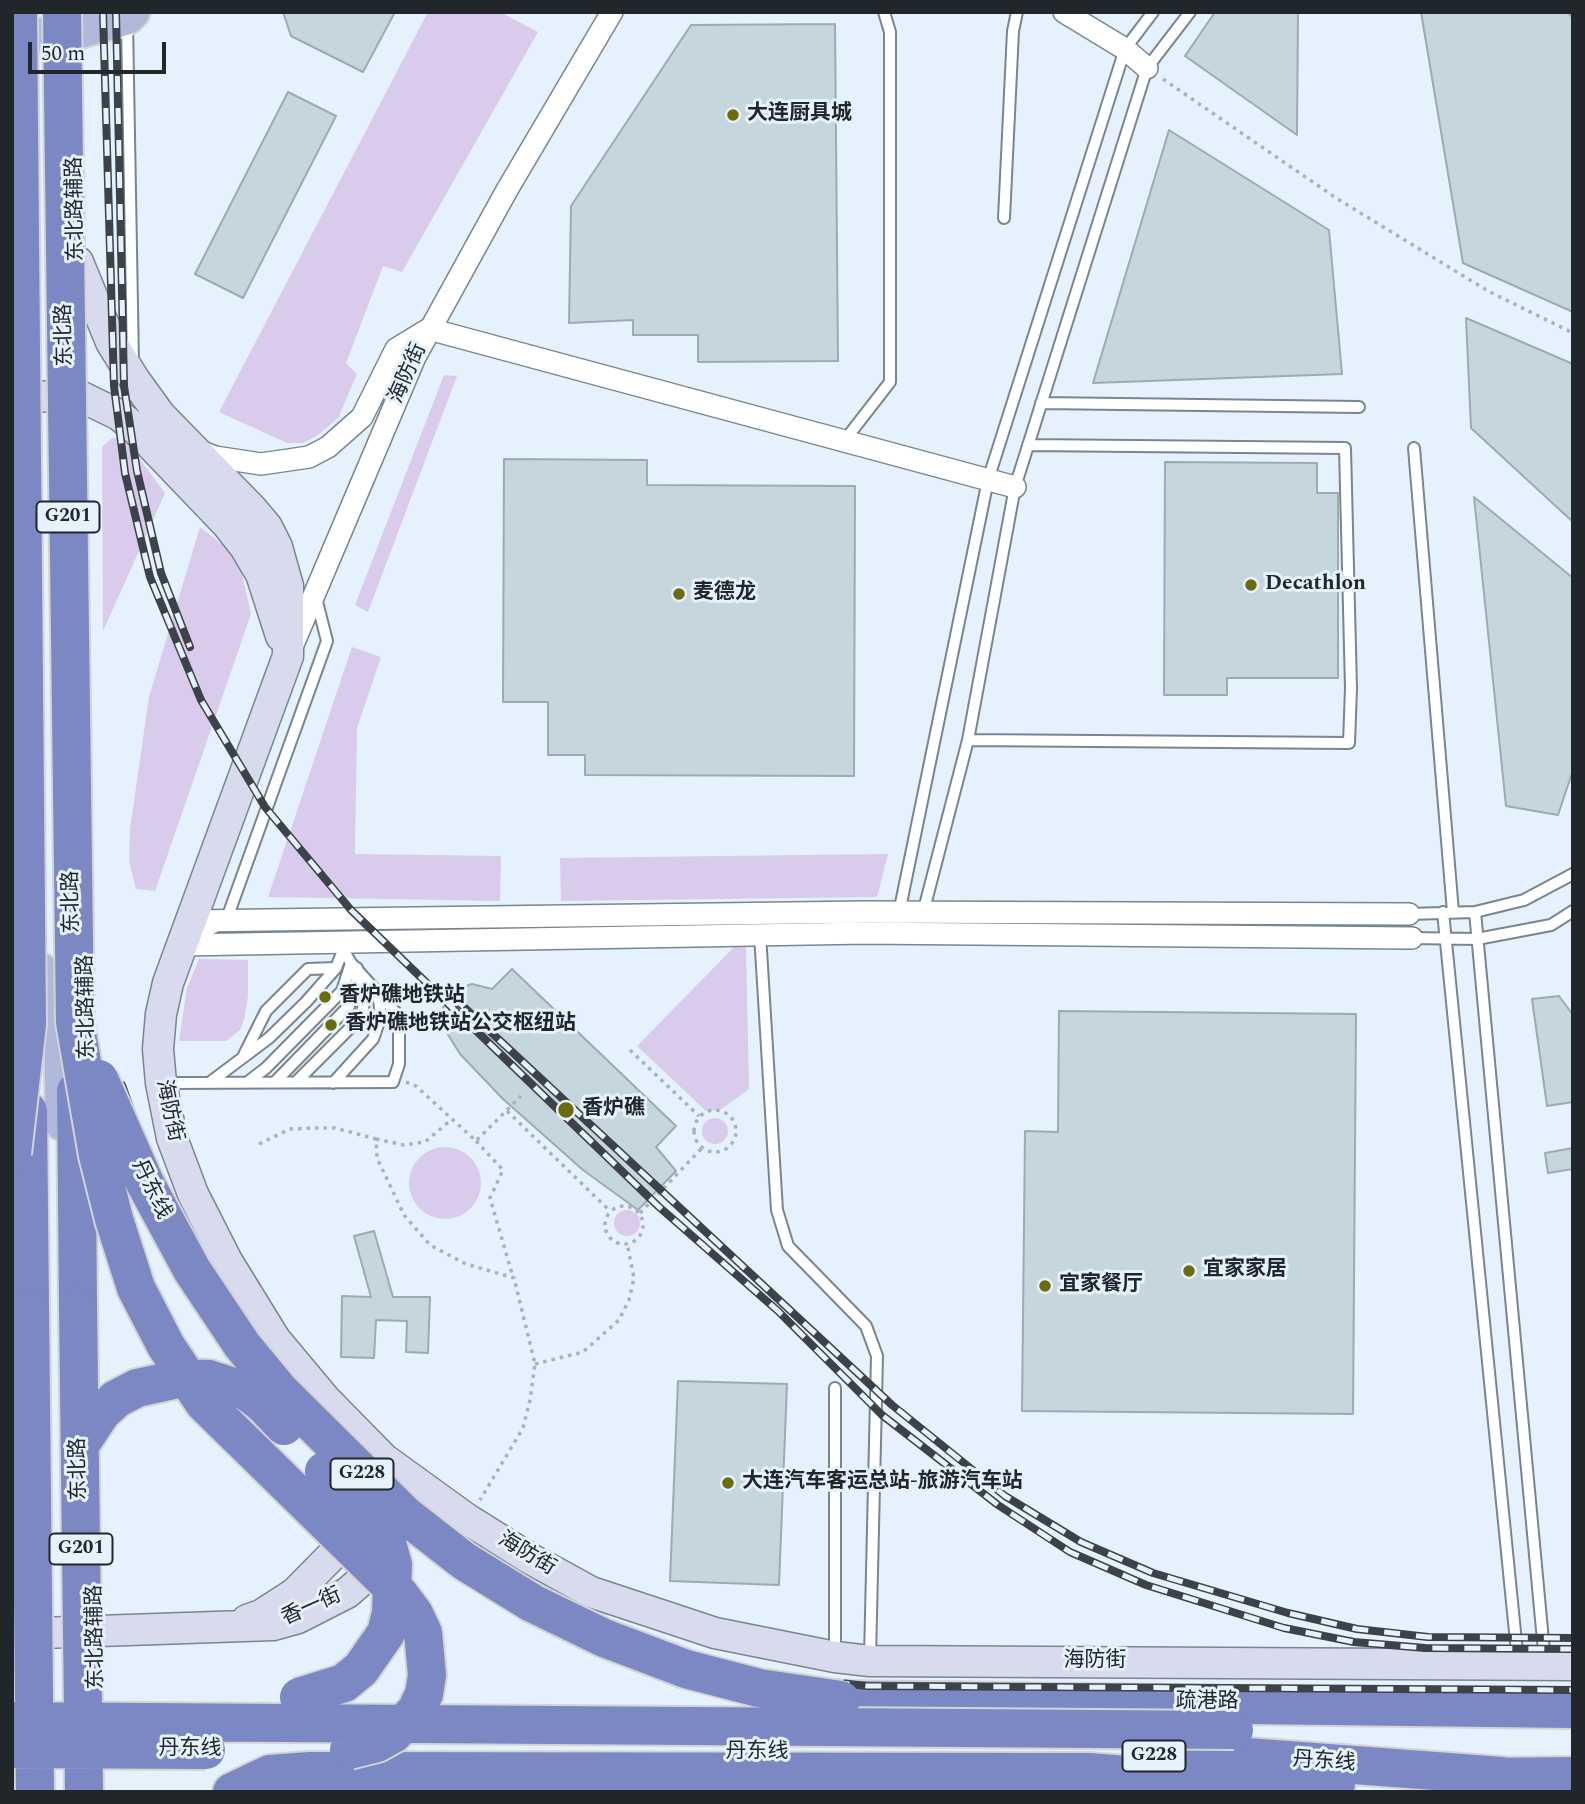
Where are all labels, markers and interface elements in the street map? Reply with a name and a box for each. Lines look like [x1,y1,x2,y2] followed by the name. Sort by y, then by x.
[32,28,170,72] scale bar
[41,38,85,70] text: 50 m
[747,102,852,128] place label: 大连厨具城
[725,107,741,123] marker: 大连厨具城
[63,156,91,262] street label: 东北路辅路
[53,303,79,367] street label: 东北路
[385,340,433,408] street label: 海防街
[36,502,100,532] road number: G201
[1265,572,1366,598] place label: Decathlon
[1243,577,1259,593] marker: Decathlon
[693,581,756,607] place label: 麦德龙
[671,586,687,602] marker: 麦德龙
[60,870,86,934] street label: 东北路
[74,954,102,1060] street label: 东北路辅路
[339,984,465,1010] place label: 香炉礁地铁站
[317,989,333,1005] marker: 香炉礁地铁站
[345,1012,576,1038] place label: 香炉礁地铁站公交枢纽站
[323,1017,339,1033] marker: 香炉礁地铁站公交枢纽站
[149,1078,187,1144] street label: 海防街
[582,1097,645,1123] place label: 香炉礁
[556,1100,576,1120] marker: 香炉礁
[125,1156,175,1224] street label: 丹东线
[1203,1258,1287,1284] place label: 宜家家居
[1181,1263,1197,1279] marker: 宜家家居
[1059,1273,1143,1299] place label: 宜家餐厅
[1037,1278,1053,1294] marker: 宜家餐厅
[67,1437,93,1501] street label: 东北路
[330,1458,394,1490] road number: G228
[742,1470,1023,1496] place label: 大连汽车客运总站-旅游汽车站
[720,1475,736,1491] marker: 大连汽车客运总站-旅游汽车站
[493,1528,559,1582] street label: 海防街
[50,1534,112,1564] road number: G201
[83,1584,111,1690] street label: 东北路辅路
[278,1584,346,1632] street label: 香一街
[1064,1649,1126,1675] street label: 海防街
[1176,1690,1238,1716] street label: 疏港路
[159,1737,221,1763] street label: 丹东线
[726,1740,788,1766] street label: 丹东线
[1122,1740,1186,1772] road number: G228
[1292,1748,1356,1778] street label: 丹东线

